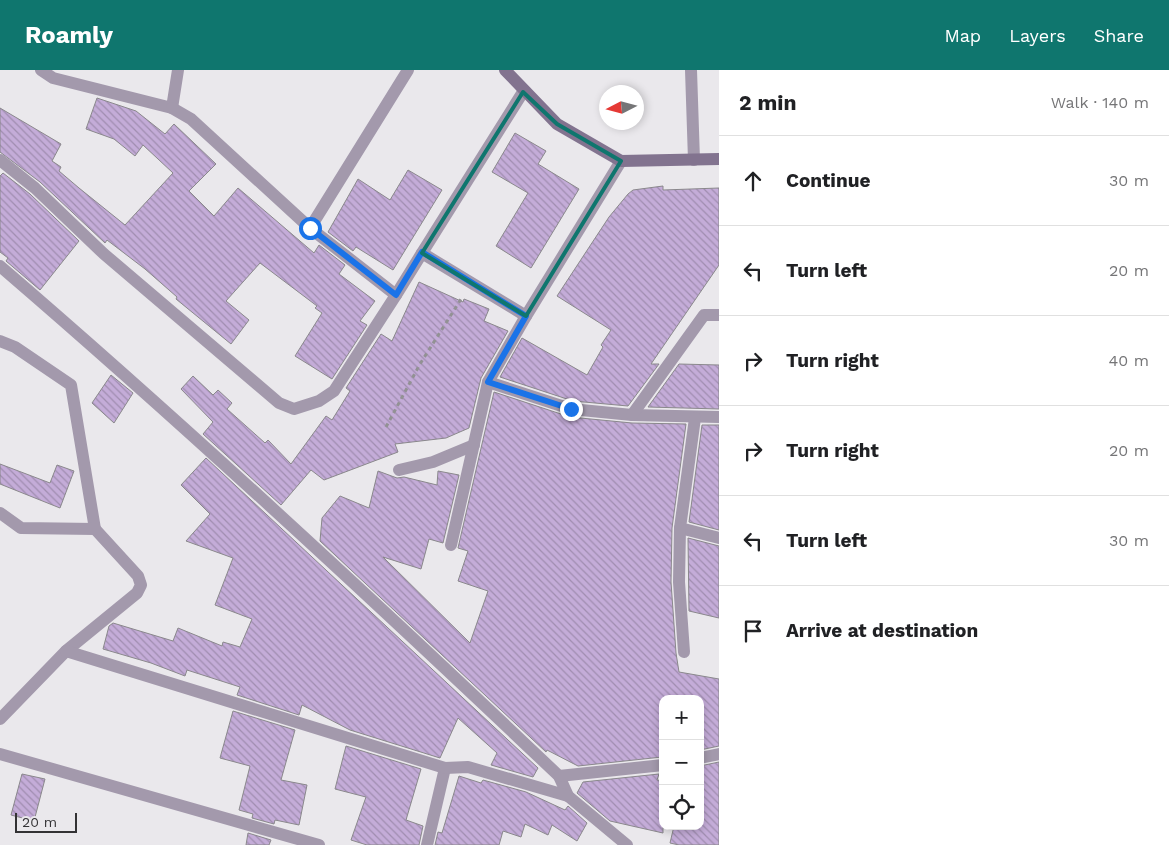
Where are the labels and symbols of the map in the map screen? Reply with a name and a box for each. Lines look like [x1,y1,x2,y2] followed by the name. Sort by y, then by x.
[599,85,644,130] north arrow
[299,217,322,240] route start
[560,398,583,421] route end
[15,810,78,833] scale bar

